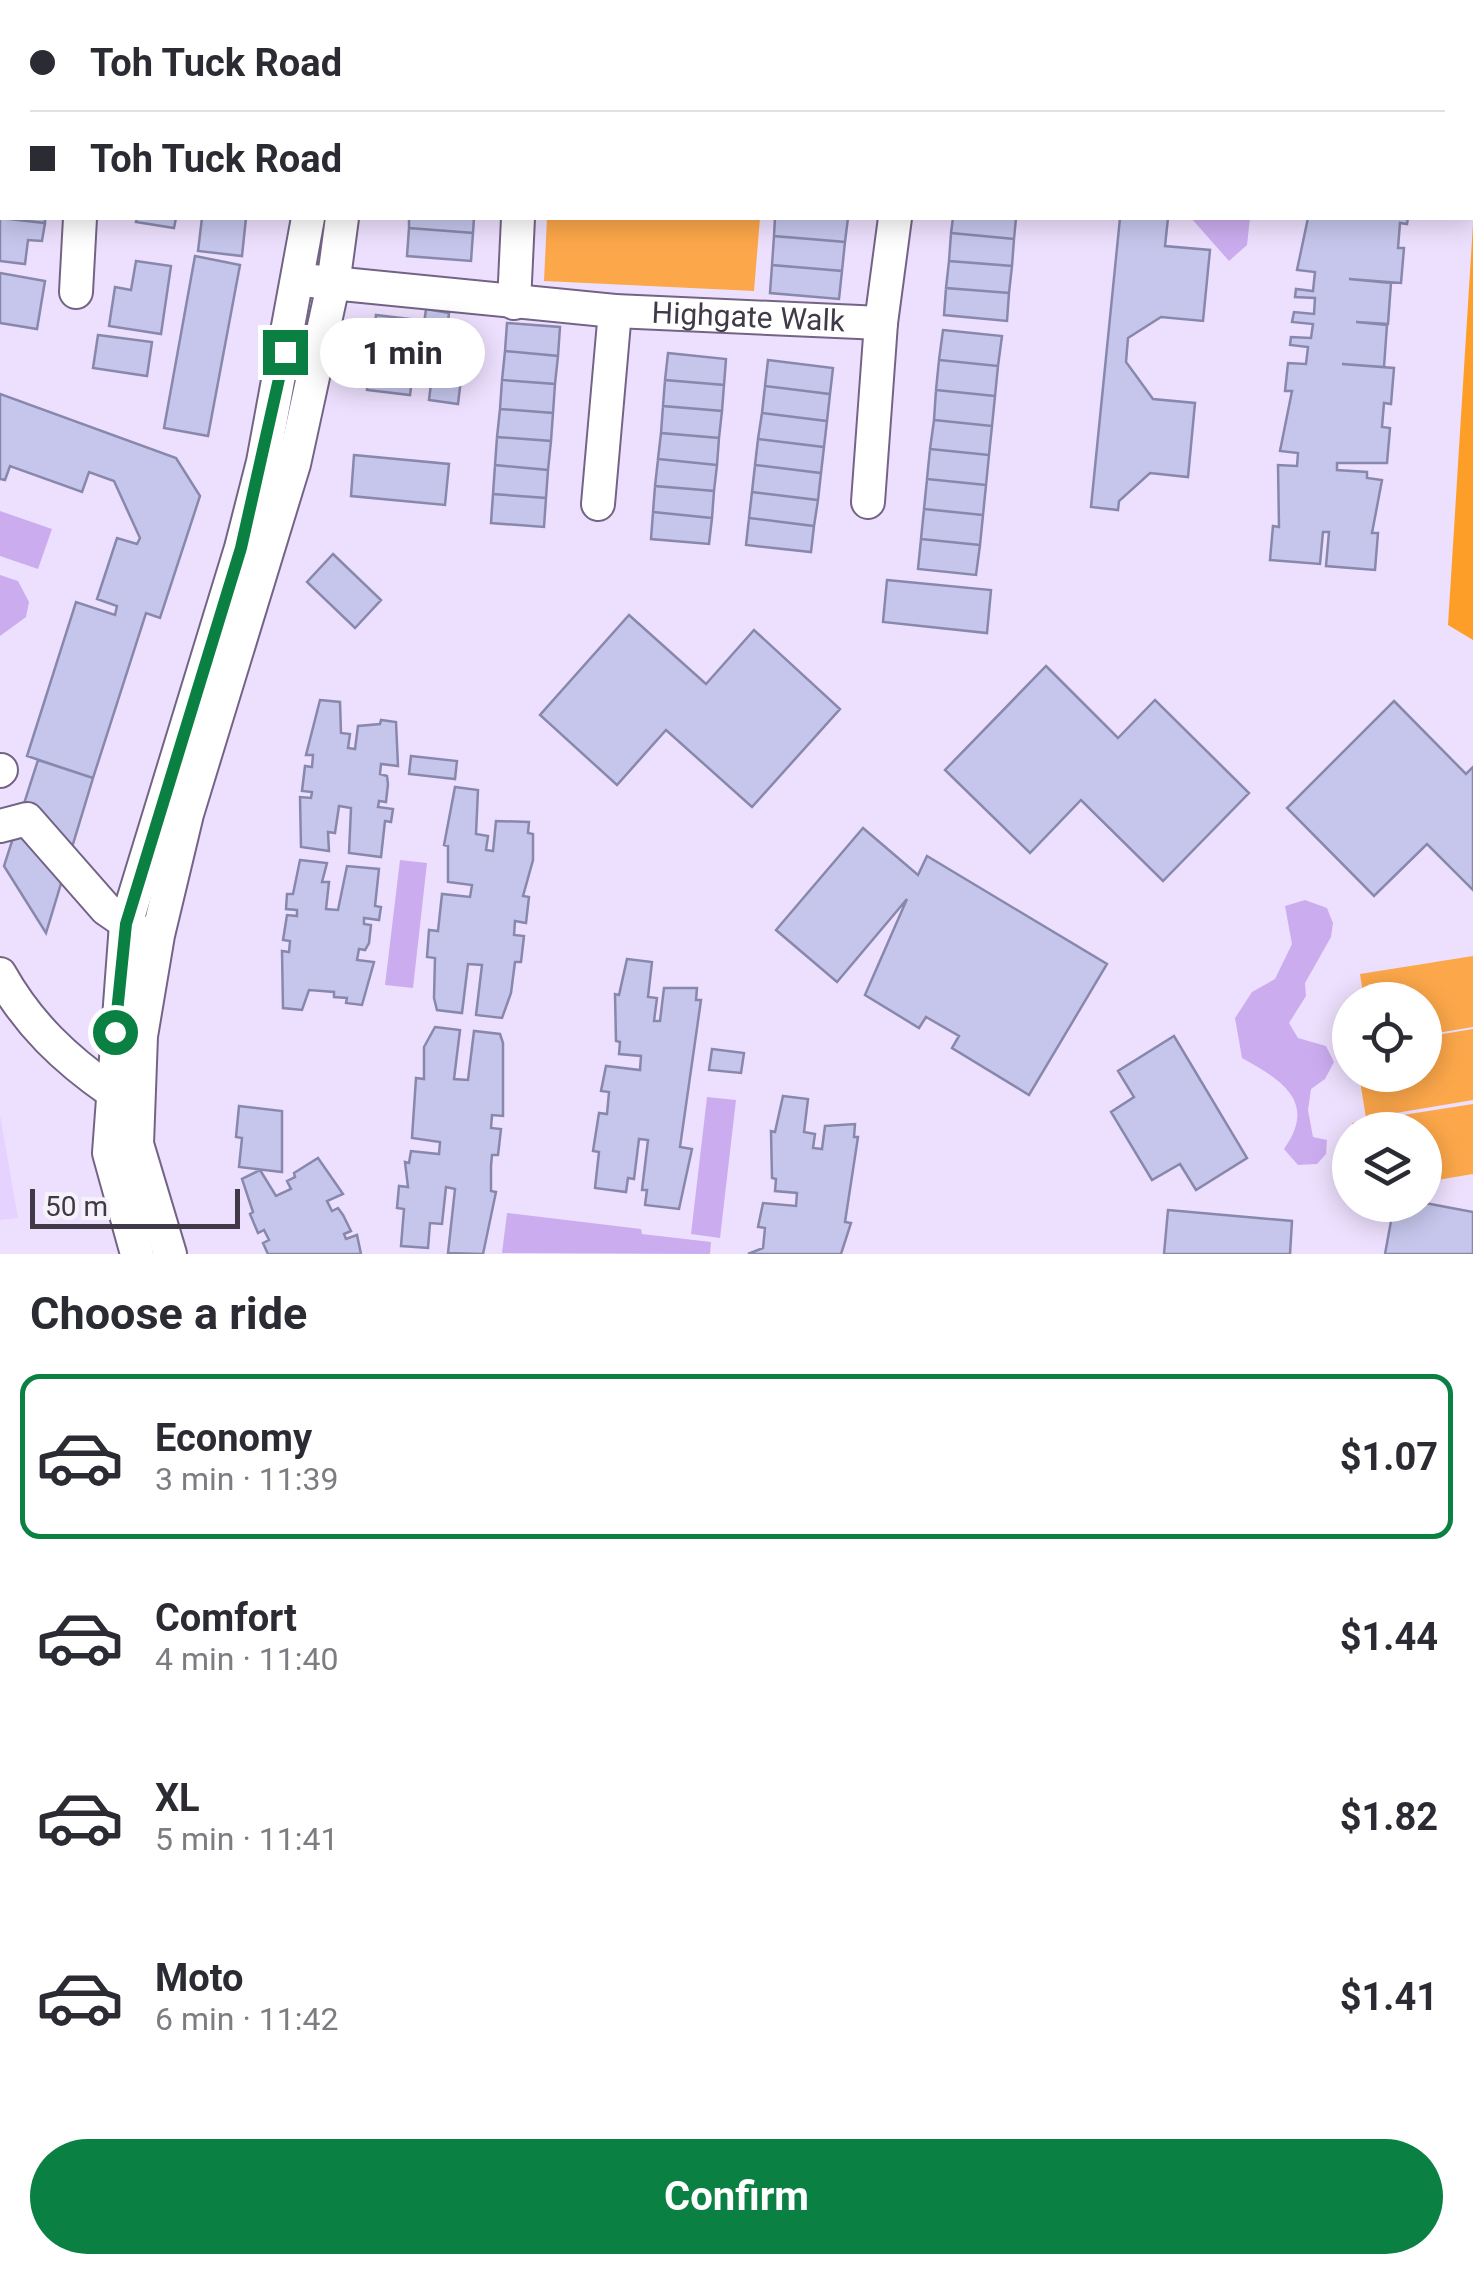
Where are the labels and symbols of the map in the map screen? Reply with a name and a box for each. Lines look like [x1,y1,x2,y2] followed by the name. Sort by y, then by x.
[651,295,847,338] street label: Highgate Walk
[320,317,485,387] callout: 1 min
[263,330,308,375] route end
[93,1010,138,1055] route start
[30,1184,240,1228] scale bar

